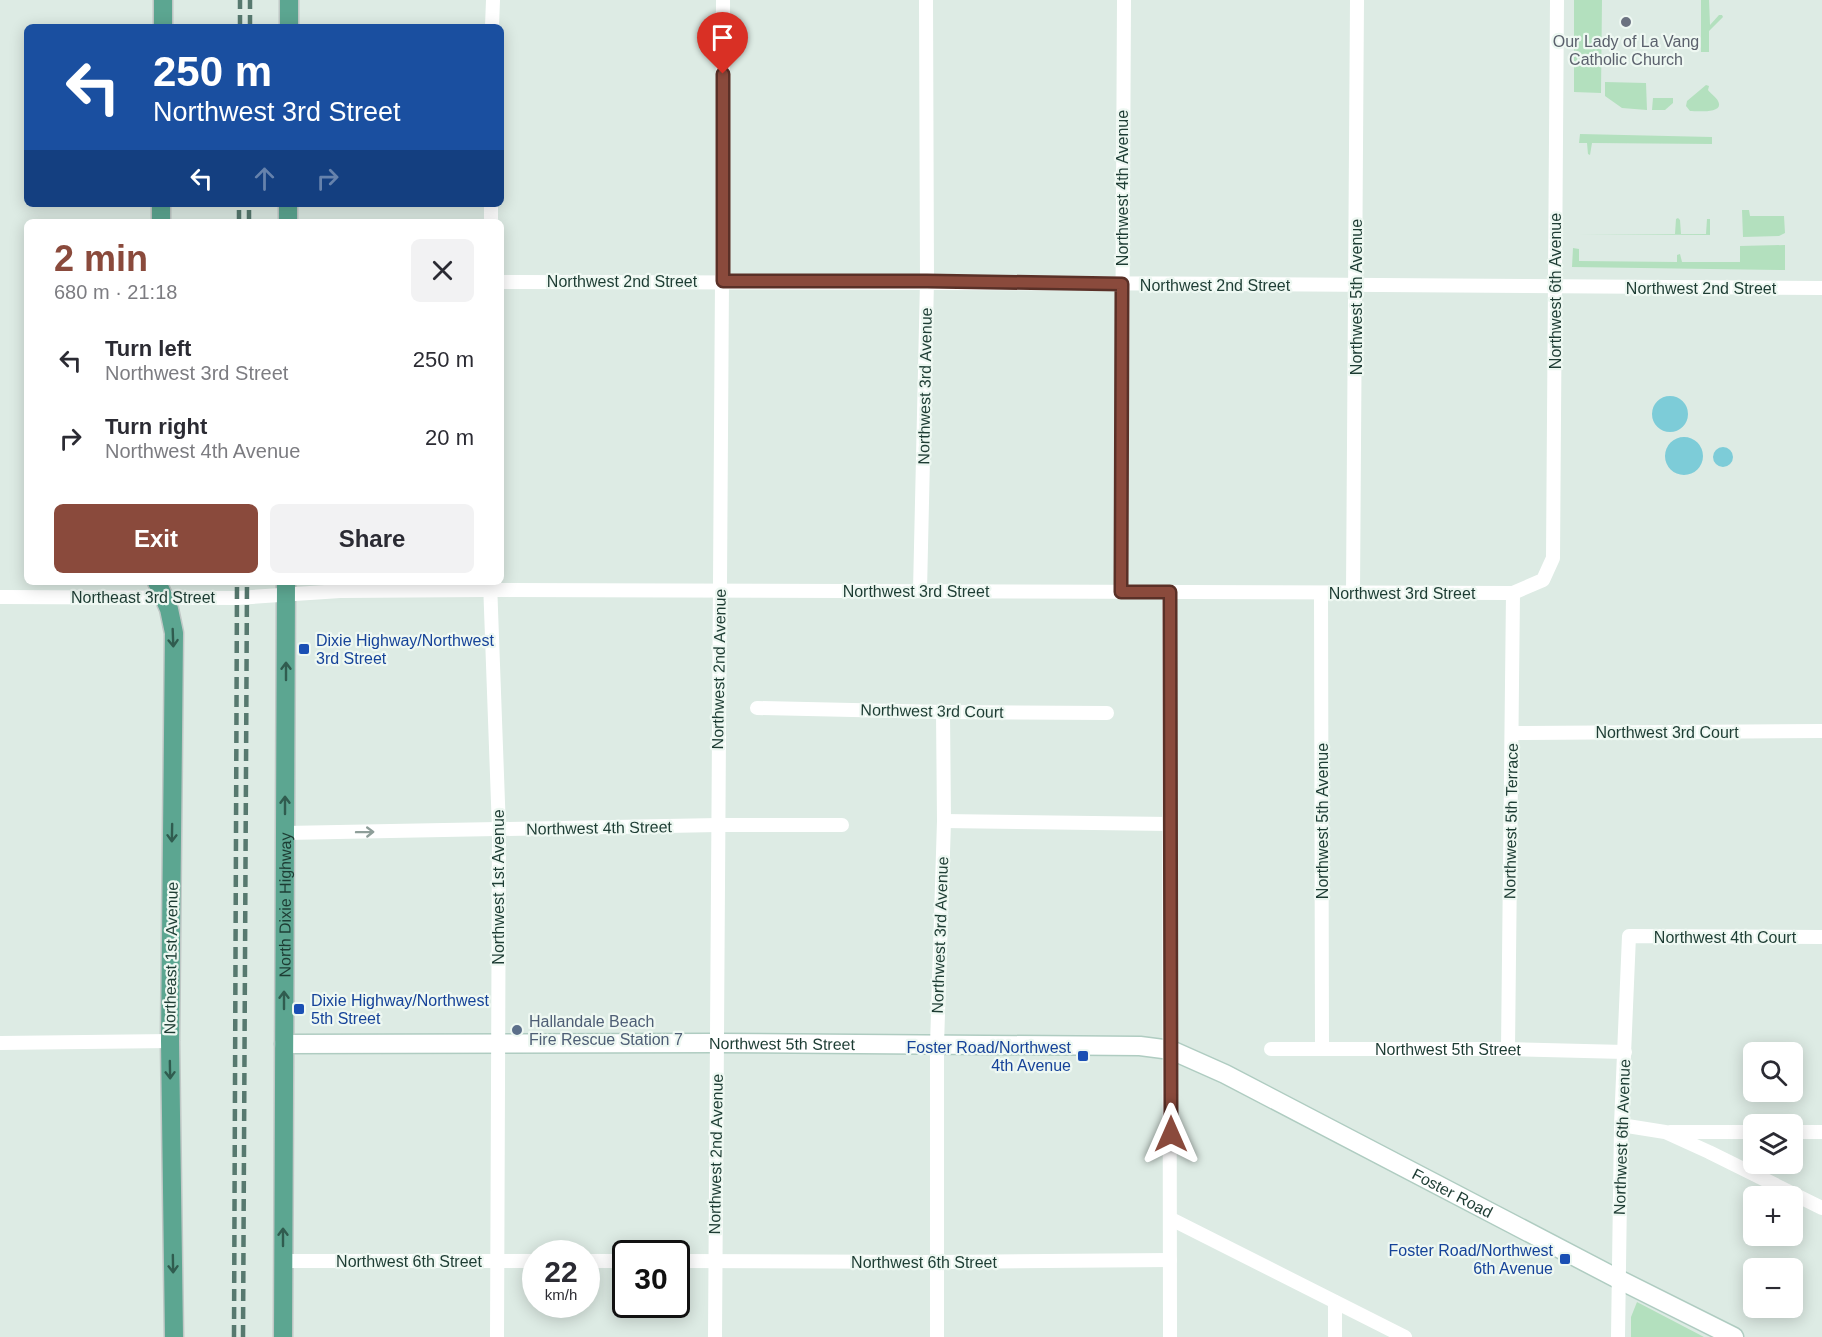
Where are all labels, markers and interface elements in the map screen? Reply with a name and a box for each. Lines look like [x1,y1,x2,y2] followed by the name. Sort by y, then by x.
[697,12,748,74] pin
[1619,15,1633,29] marker: Our Lady of La Vang Catholic Church
[706,21,739,54] icon: arrive
[1553,33,1699,68] place label: Our Lady of La Vang Catholic Church
[54,48,132,126] icon: left
[153,48,272,95] text: 250 m
[153,97,401,127] text: Northwest 3rd Street
[1114,110,1131,266] street label: Northwest 4th Avenue
[185,162,218,195] icon: left
[248,162,281,195] icon: ahead
[311,162,344,195] icon: right
[1547,213,1564,369] street label: Northwest 6th Avenue
[1348,219,1365,375] street label: Northwest 5th Avenue
[54,238,148,279] text: 2 min
[411,239,474,302] button: close
[547,273,698,290] street label: Northwest 2nd Street
[1140,277,1291,294] street label: Northwest 2nd Street
[1626,280,1777,297] street label: Northwest 2nd Street
[54,281,177,303] text: 680 m · 21:18
[915,307,935,465] street label: Northwest 3rd Avenue
[105,336,191,361] text: Turn left
[54,344,87,377] icon: left
[413,347,474,372] text: 250 m
[105,362,288,384] text: Northwest 3rd Street
[105,414,207,439] text: Turn right
[54,422,87,455] icon: right
[425,425,474,450] text: 20 m
[105,440,300,462] text: Northwest 4th Avenue
[54,504,258,573] button: Exit
[270,504,474,573] button: Share
[843,583,990,600] street label: Northwest 3rd Street
[1329,585,1476,602] street label: Northwest 3rd Street
[709,588,729,749] street label: Northwest 2nd Avenue
[71,589,216,606] street label: Northeast 3rd Street
[168,627,179,647] one-way arrow
[316,632,494,667] place label: Dixie Highway/Northwest 3rd Street
[297,642,311,656] marker: Dixie Highway/Northwest 3rd Street
[280,662,292,682] one-way arrow
[860,701,1004,721] street label: Northwest 3rd Court
[1595,724,1739,741] street label: Northwest 3rd Court
[1314,743,1331,899] street label: Northwest 5th Avenue
[1501,743,1521,899] street label: Northwest 5th Terrace
[279,795,291,815] one-way arrow
[490,809,507,965] street label: Northwest 1st Avenue
[526,818,673,838] street label: Northwest 4th Street
[166,822,178,842] one-way arrow
[354,826,374,838] one-way arrow
[276,832,294,978] street label: North Dixie Highway
[929,856,951,1014] street label: Northwest 3rd Avenue
[161,881,181,1034] street label: Northeast 1st Avenue
[1654,929,1797,946] street label: Northwest 4th Court
[278,990,290,1010] one-way arrow
[311,992,489,1027] place label: Dixie Highway/Northwest 5th Street
[292,1002,306,1016] marker: Dixie Highway/Northwest 5th Street
[529,1013,683,1048] place label: Hallandale Beach Fire Rescue Station 7
[510,1023,524,1037] marker: Hallandale Beach Fire Rescue Station 7
[709,1034,856,1052] street label: Northwest 5th Street
[906,1039,1072,1074] place label: Foster Road/Northwest 4th Avenue
[1375,1040,1522,1058] street label: Northwest 5th Street
[1743,1042,1803,1318] map controls
[1743,1042,1803,1102] button: search
[1076,1049,1090,1063] marker: Foster Road/Northwest 4th Avenue
[164,1059,176,1079] one-way arrow
[1611,1059,1633,1215] street label: Northwest 6th Avenue
[706,1073,726,1234] street label: Northwest 2nd Avenue
[1139,1102,1203,1166] position arrow
[1743,1114,1803,1174] button: layers
[1410,1165,1496,1221] street label: Foster Road
[1743,1186,1803,1246] button: +
[277,1227,289,1247] one-way arrow
[612,1240,690,1318] speed limit sign: 30
[1388,1242,1554,1277] place label: Foster Road/Northwest 6th Avenue
[1558,1252,1572,1266] marker: Foster Road/Northwest 6th Avenue
[336,1253,482,1270] street label: Northwest 6th Street
[167,1254,179,1274] one-way arrow
[851,1254,997,1271] street label: Northwest 6th Street
[544,1255,578,1288] text: 22
[1743,1258,1803,1318] button: −
[545,1286,577,1303] text: km/h

